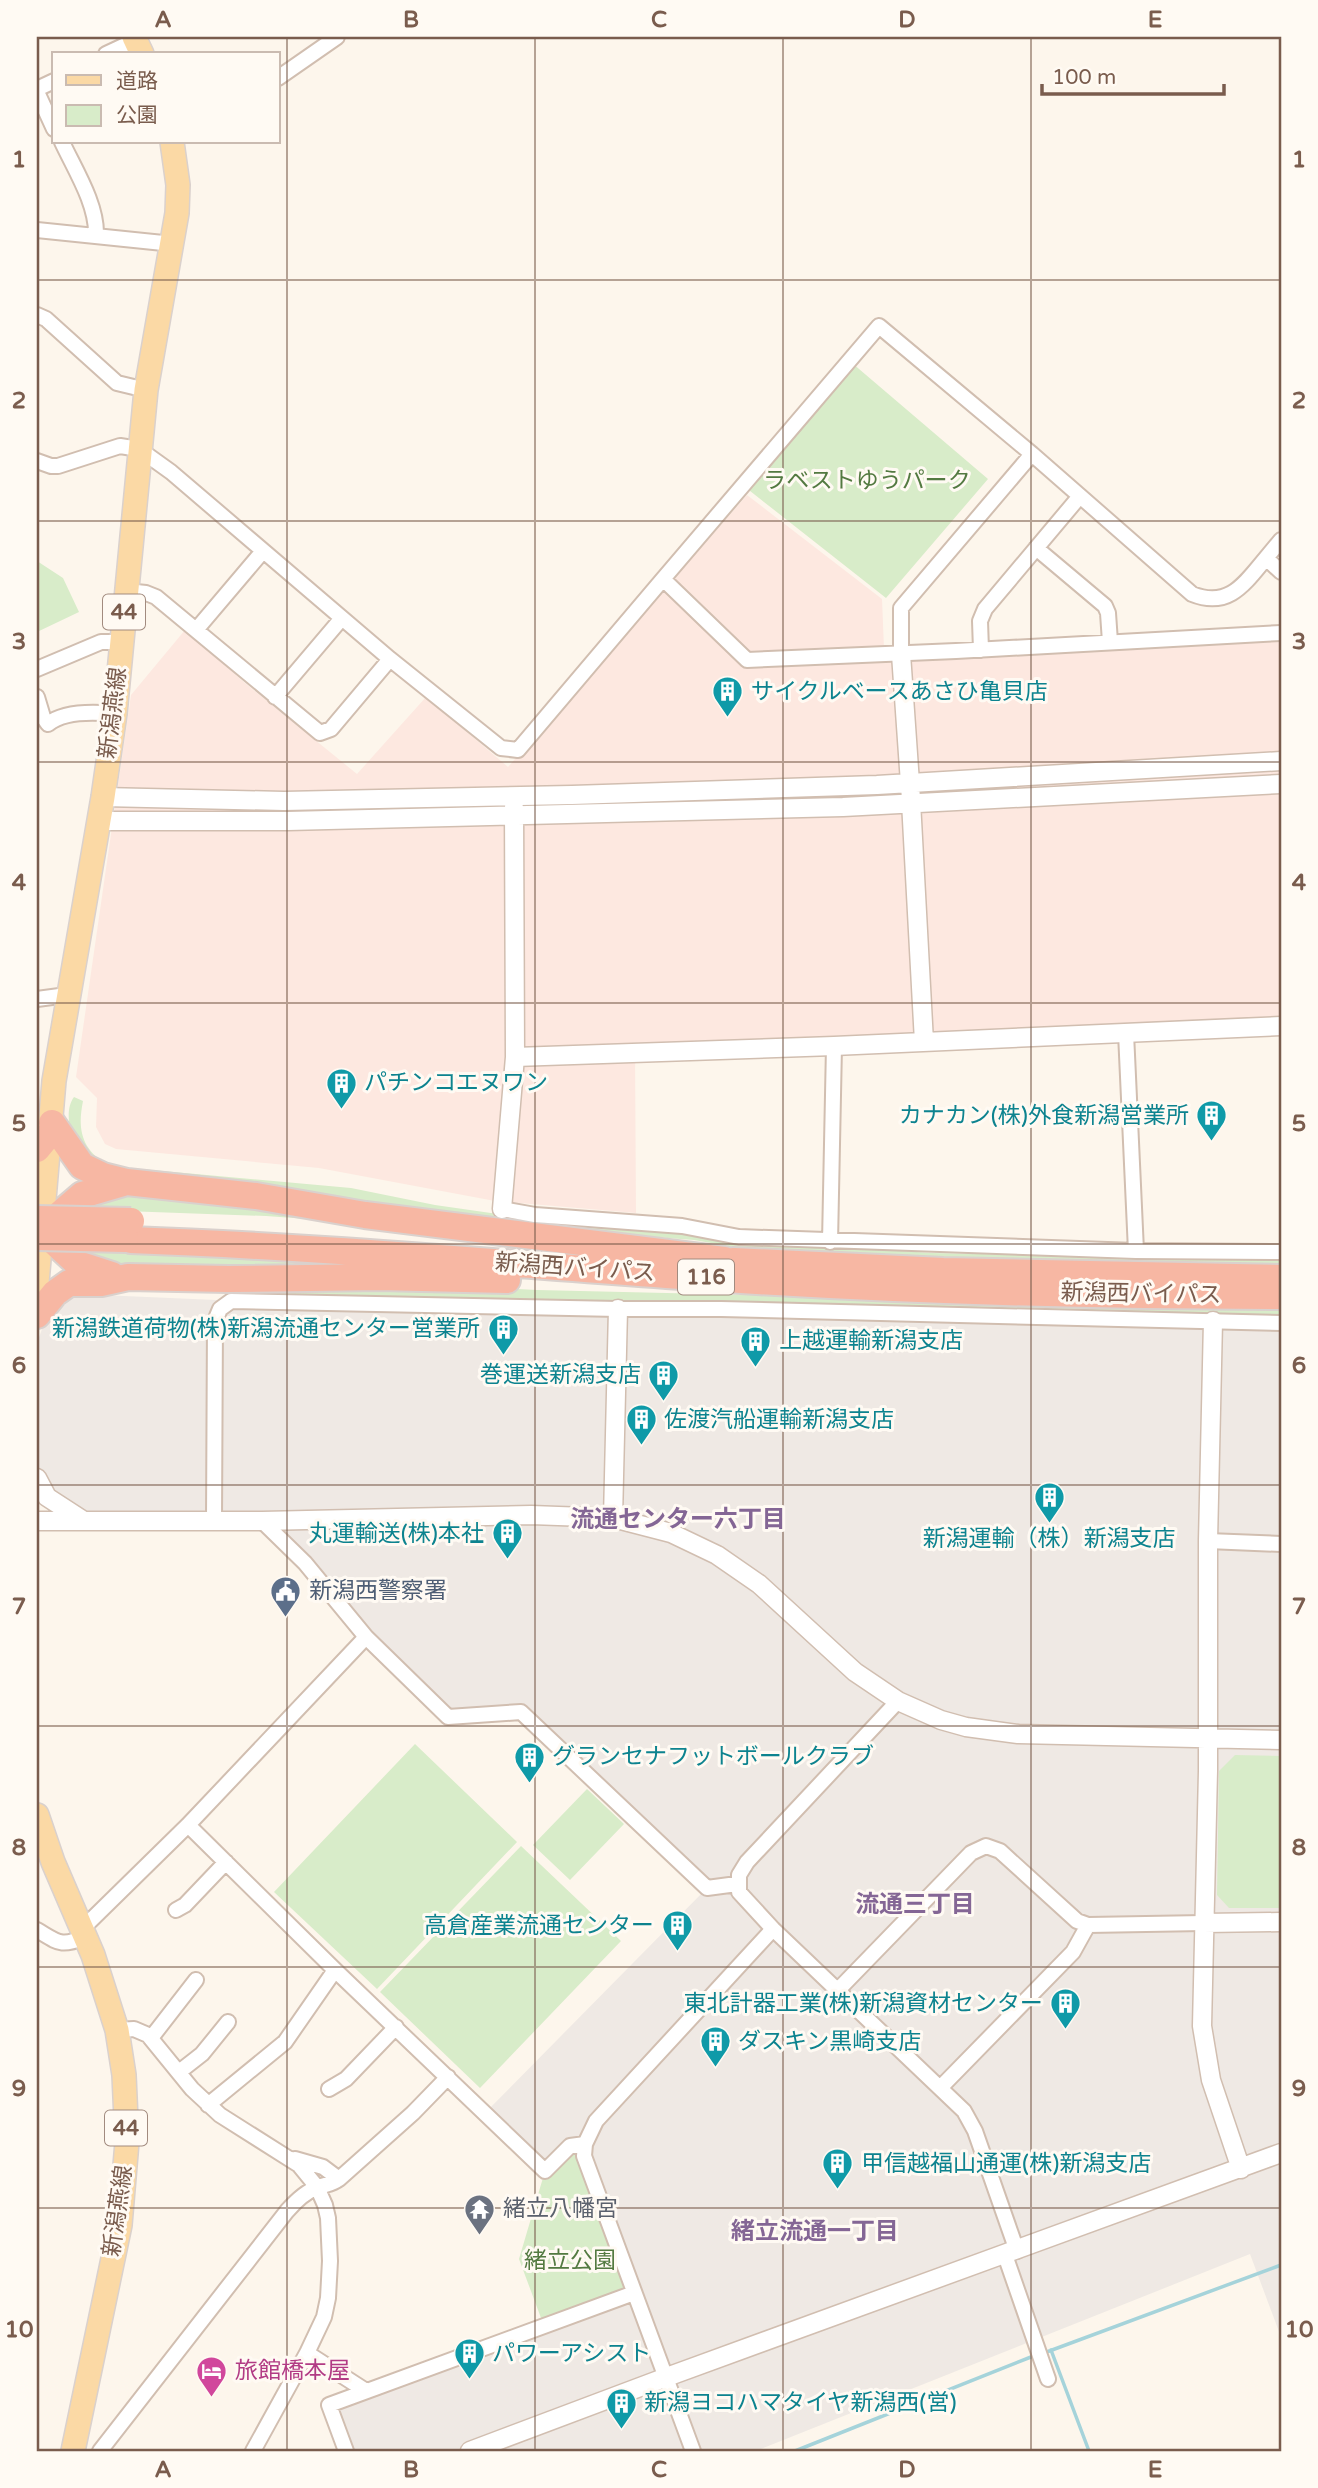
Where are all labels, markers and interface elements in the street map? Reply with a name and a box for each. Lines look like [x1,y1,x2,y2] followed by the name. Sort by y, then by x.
[154,6,172,34] text: A
[403,6,419,34] text: B
[651,6,667,34] text: C
[898,6,916,34] text: D
[1148,6,1162,34] text: E
[52,52,280,144] legend
[1042,52,1224,96] scale bar
[1052,65,1116,90] text: 100 m
[116,69,158,94] text: 道路
[116,103,158,128] text: 公園
[12,146,26,174] text: 1
[1292,146,1306,174] text: 1
[12,387,26,415] text: 2
[1292,387,1306,415] text: 2
[763,467,971,495] park label: ラベストゆうパーク
[103,594,145,630] road number: 44
[12,628,26,656] text: 3
[1292,628,1306,656] text: 3
[93,666,133,760] street label: 新潟燕線
[711,675,745,719] building icon: サイクルベースあさひ亀貝店
[751,678,1048,706] place label: サイクルベースあさひ亀貝店
[12,869,27,897] text: 4
[1292,869,1307,897] text: 4
[324,1066,358,1110] building icon: パチンコエヌワン
[364,1069,548,1097] place label: パチンコエヌワン
[1195,1099,1229,1143] building icon: カナカン(株)外食新潟営業所
[899,1102,1189,1130] place label: カナカン(株)外食新潟営業所
[12,1110,26,1138] text: 5
[1292,1110,1306,1138] text: 5
[494,1248,656,1288] street label: 新潟西バイパス
[678,1260,734,1294] road number: 116
[1060,1279,1222,1309] street label: 新潟西バイパス
[486,1312,520,1356] building icon: 新潟鉄道荷物(株)新潟流通センター営業所
[52,1315,480,1343] place label: 新潟鉄道荷物(株)新潟流通センター営業所
[739,1324,773,1368] building icon: 上越運輸新潟支店
[779,1327,963,1355] place label: 上越運輸新潟支店
[12,1352,26,1380] text: 6
[1292,1352,1306,1380] text: 6
[647,1358,681,1402] building icon: 巻運送新潟支店
[480,1361,641,1389] place label: 巻運送新潟支店
[624,1403,658,1447] building icon: 佐渡汽船運輸新潟支店
[664,1406,894,1434] place label: 佐渡汽船運輸新潟支店
[1032,1481,1066,1525] building icon: 新潟運輸（株）新潟支店
[570,1505,786,1534] district label: 流通センター六丁目
[490,1517,524,1561] building icon: 丸運輸送(株)本社
[309,1520,484,1548] place label: 丸運輸送(株)本社
[923,1525,1176,1553] place label: 新潟運輸（株）新潟支店
[269,1574,303,1618] public building icon: 新潟西警察署
[309,1577,447,1605] place label: 新潟西警察署
[12,1593,26,1621] text: 7
[1292,1593,1306,1621] text: 7
[512,1740,546,1784] building icon: グランセナフットボールクラブ
[552,1743,874,1771] place label: グランセナフットボールクラブ
[12,1834,26,1862] text: 8
[1292,1834,1306,1862] text: 8
[855,1890,975,1919] district label: 流通三丁目
[660,1909,694,1953] building icon: 高倉産業流通センター
[424,1912,654,1940] place label: 高倉産業流通センター
[1049,1987,1083,2031] building icon: 東北計器工業(株)新潟資材センター
[684,1990,1043,2018] place label: 東北計器工業(株)新潟資材センター
[698,2025,732,2069] building icon: ダスキン黒崎支店
[738,2028,921,2056] place label: ダスキン黒崎支店
[12,2075,26,2103] text: 9
[1292,2075,1306,2103] text: 9
[105,2110,147,2146] road number: 44
[821,2147,855,2191] building icon: 甲信越福山通運(株)新潟支店
[861,2150,1151,2178] place label: 甲信越福山通運(株)新潟支店
[98,2163,138,2259] street label: 新潟燕線
[463,2192,497,2236] temple icon: 緒立八幡宮
[503,2195,618,2223] place label: 緒立八幡宮
[731,2217,899,2246] district label: 緒立流通一丁目
[524,2247,616,2275] park label: 緒立公園
[5,2316,33,2344] text: 10
[1285,2316,1313,2344] text: 10
[452,2337,486,2381] building icon: パワーアシスト
[492,2340,651,2368] place label: パワーアシスト
[195,2354,229,2398] hotel icon: 旅館橋本屋
[235,2357,350,2385] place label: 旅館橋本屋
[604,2386,638,2430] building icon: 新潟ヨコハマタイヤ新潟西(営)
[644,2389,957,2417] place label: 新潟ヨコハマタイヤ新潟西(営)
[154,2456,172,2484] text: A
[403,2456,419,2484] text: B
[651,2456,667,2484] text: C
[898,2456,916,2484] text: D
[1148,2456,1162,2484] text: E

